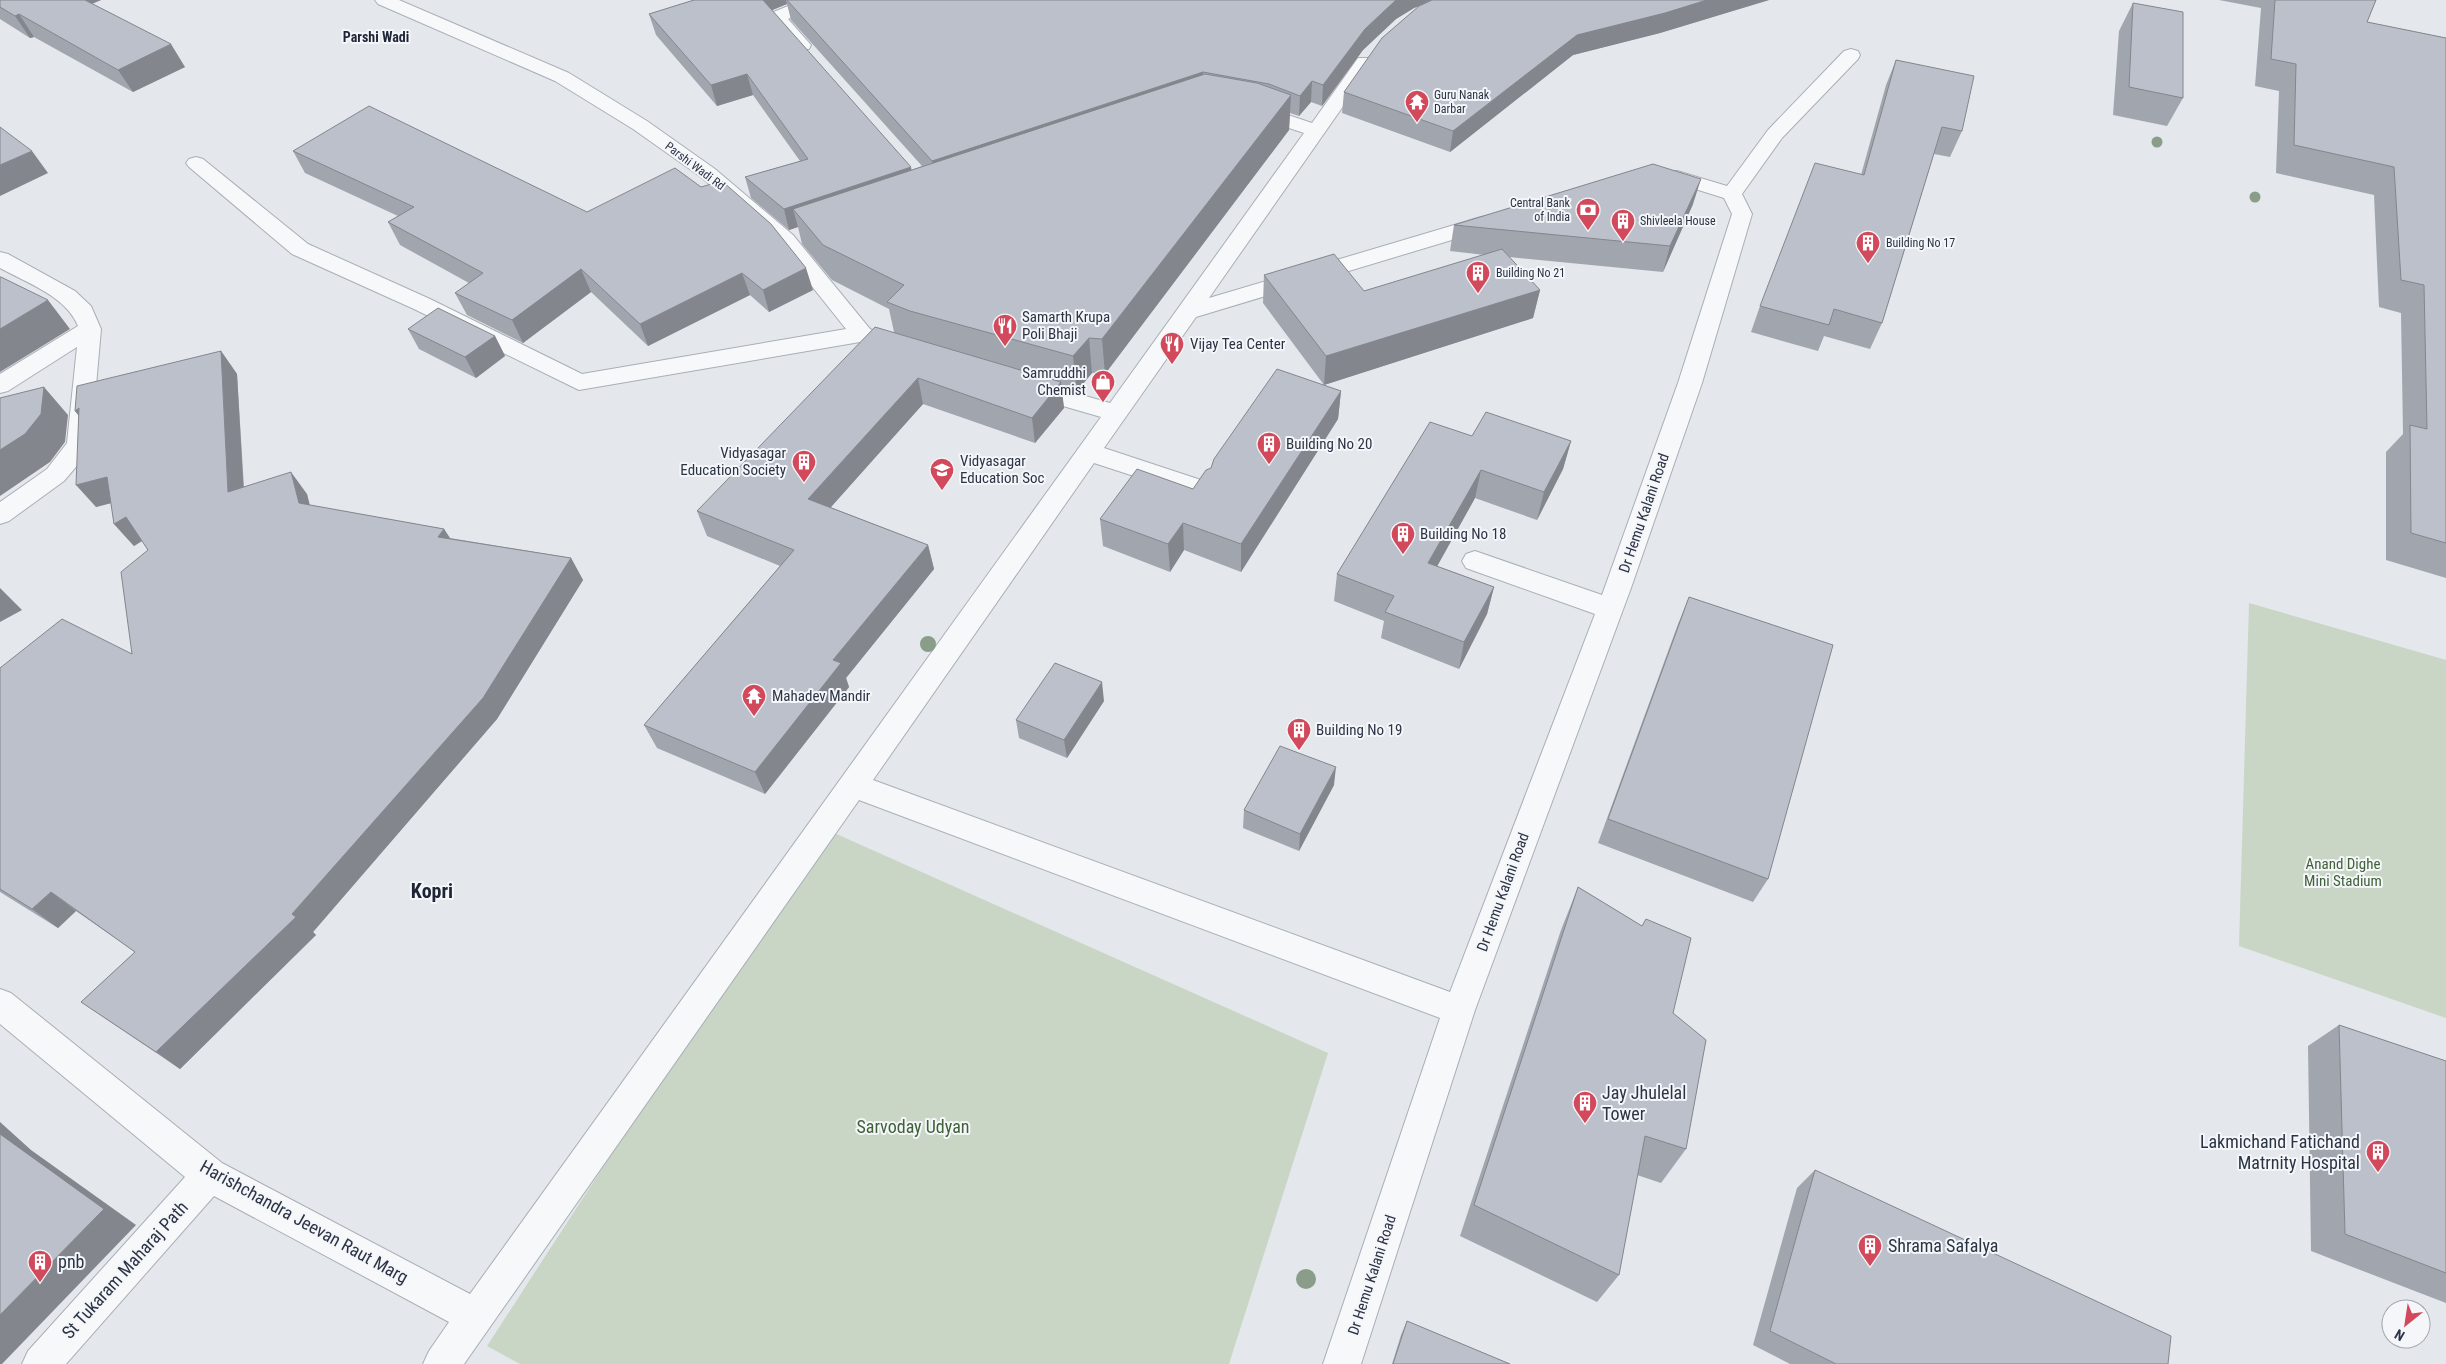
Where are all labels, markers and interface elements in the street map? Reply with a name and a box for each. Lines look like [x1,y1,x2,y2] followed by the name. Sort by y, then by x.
[343,29,409,45] district label: Parshi Wadi
[1434,88,1490,116] place label: Guru Nanak Darbar
[1404,89,1430,123] temple icon: Guru Nanak Darbar
[662,139,728,193] street label: Parshi Wadi Rd
[1510,196,1571,224] place label: Central Bank of India
[1575,197,1601,231] bank icon: Central Bank of India
[1610,208,1636,242] building icon: Shivleela House
[1640,214,1716,228] place label: Shivleela House
[1855,230,1881,264] building icon: Building No 17
[1886,236,1955,250] place label: Building No 17
[1465,260,1491,294] building icon: Building No 21
[1496,266,1565,280] place label: Building No 21
[1022,308,1110,343] place label: Samarth Krupa Poli Bhaji
[992,313,1018,347] restaurant icon: Samarth Krupa Poli Bhaji
[1159,331,1185,365] restaurant icon: Vijay Tea Center
[1190,335,1286,353] place label: Vijay Tea Center
[1022,364,1086,399] place label: Samruddhi Chemist
[1090,369,1116,403] shop icon: Samruddhi Chemist
[1256,431,1282,465] building icon: Building No 20
[1286,435,1372,453] place label: Building No 20
[680,444,786,479] place label: Vidyasagar Education Society
[791,449,817,483] building icon: Vidyasagar Education Society
[1615,451,1673,575] street label: Dr Hemu Kalani Road
[960,452,1045,487] place label: Vidyasagar Education Soc
[929,457,955,491] school or university icon: Vidyasagar Education Soc
[1390,521,1416,555] building icon: Building No 18
[1420,525,1506,543] place label: Building No 18
[741,683,767,717] temple icon: Mahadev Mandir
[772,687,871,705] place label: Mahadev Mandir
[1286,717,1312,751] building icon: Building No 19
[1316,721,1402,739] place label: Building No 19
[1473,830,1533,954] street label: Dr Hemu Kalani Road
[2304,855,2382,890] park label: Anand Dighe Mini Stadium
[411,879,453,903] district label: Kopri
[1602,1082,1686,1124] place label: Jay Jhulelal Tower
[1572,1090,1598,1124] building icon: Jay Jhulelal Tower
[857,1116,970,1137] park label: Sarvoday Udyan
[2200,1131,2360,1173] place label: Lakmichand Fatichand Matrnity Hospital
[2365,1139,2391,1173] building icon: Lakmichand Fatichand Matrnity Hospital
[197,1155,412,1288] street label: Harishchandra Jeevan Raut Marg
[57,1197,192,1343] street label: St Tukaram Maharaj Path
[1344,1213,1400,1337] street label: Dr Hemu Kalani Road
[1857,1233,1883,1267] building icon: Shrama Safalya
[1888,1235,1998,1256] place label: Shrama Safalya
[27,1249,53,1283] building icon: pnb
[58,1251,85,1272] place label: pnb
[2381,1299,2431,1349] north arrow
[2392,1326,2407,1344] text: N

